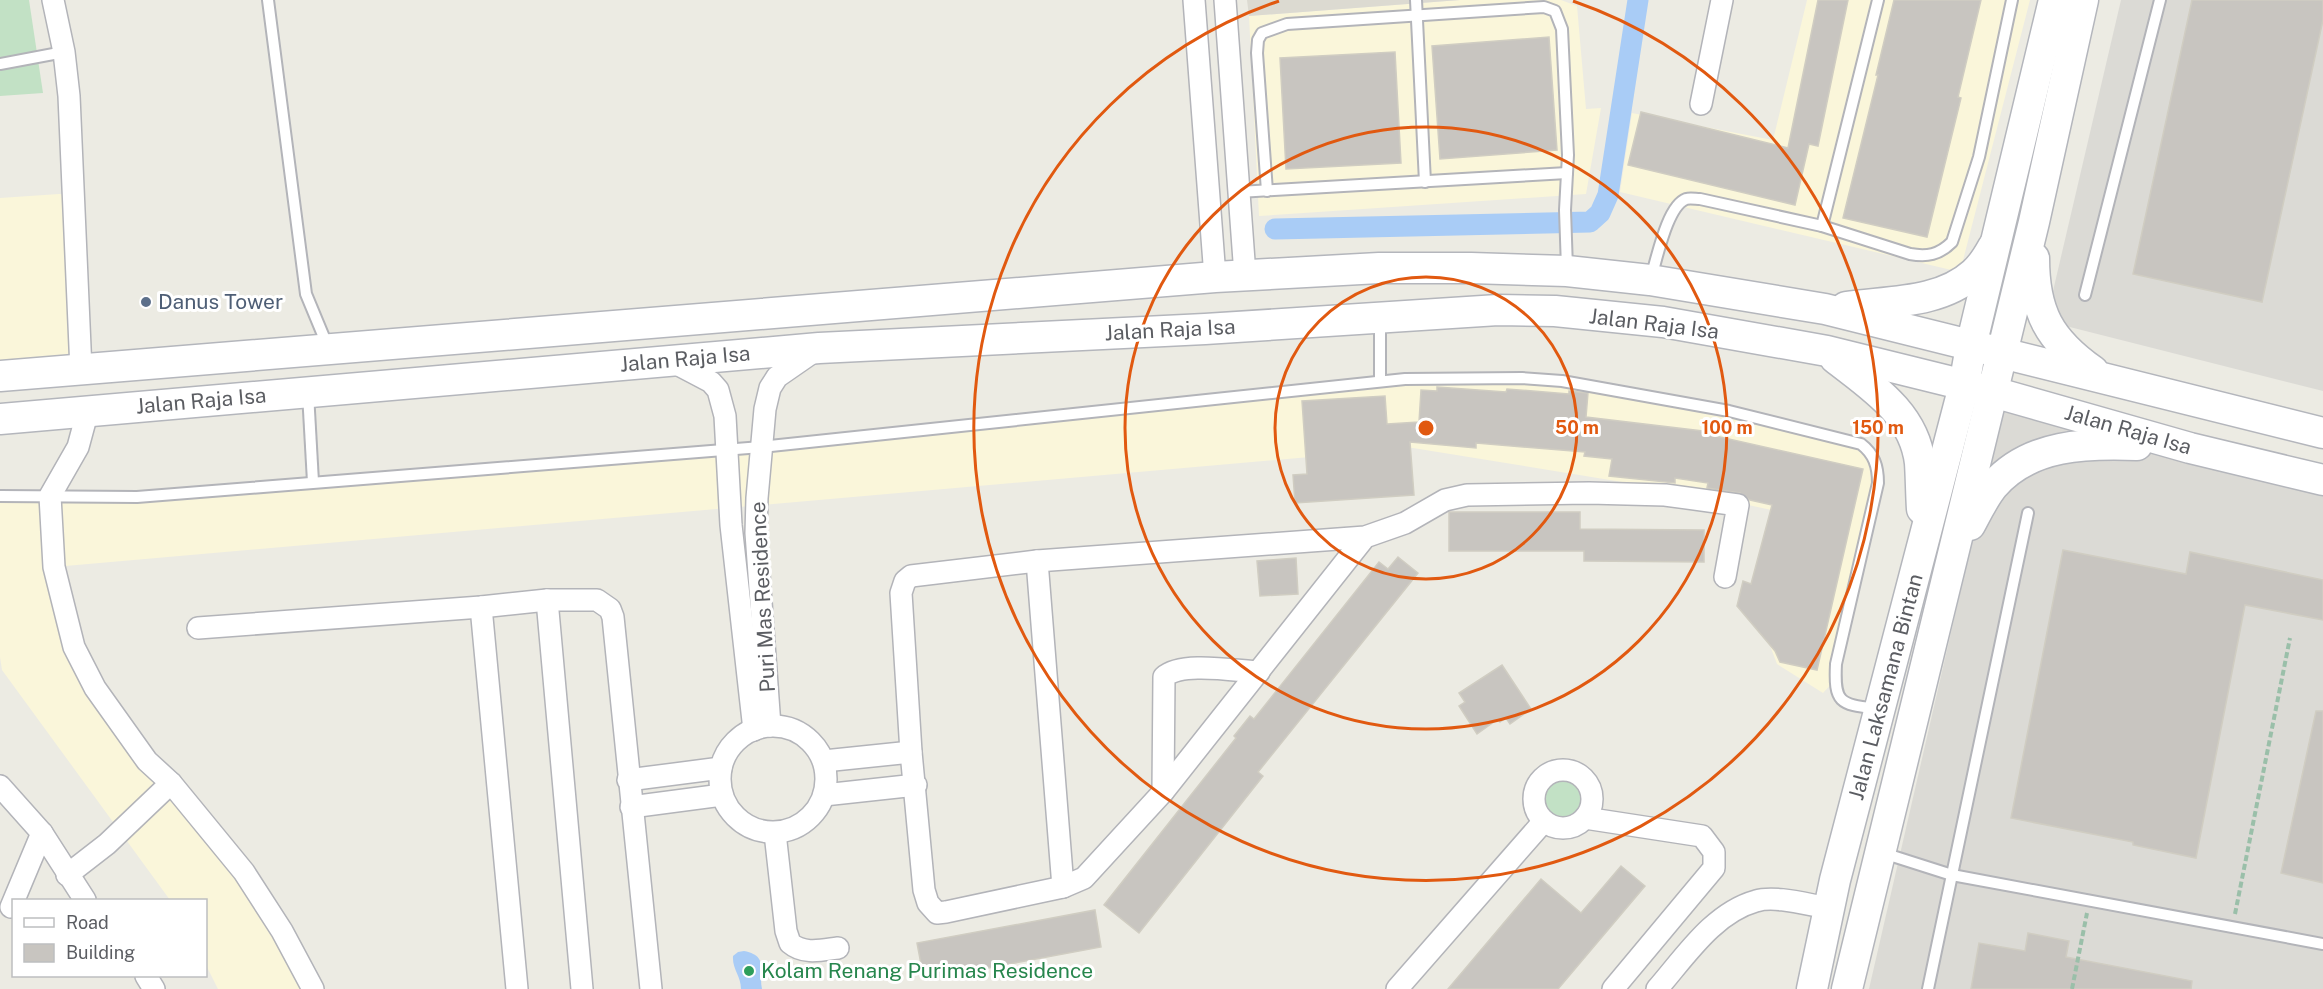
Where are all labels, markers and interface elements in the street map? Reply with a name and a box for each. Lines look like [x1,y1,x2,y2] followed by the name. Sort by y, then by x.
[158,289,283,314] place label: Danus Tower
[139,295,153,309] marker: Danus Tower
[1588,303,1721,344] street label: Jalan Raja Isa
[1104,314,1236,345] street label: Jalan Raja Isa
[619,340,751,377] street label: Jalan Raja Isa
[135,382,267,419] street label: Jalan Raja Isa
[2062,399,2195,460] street label: Jalan Raja Isa
[1555,417,1599,438] text: 50 m
[1701,417,1753,438] text: 100 m
[1852,417,1904,438] text: 150 m
[1416,418,1436,438] centre of rings
[745,501,780,693] street label: Puri Mas Residence
[1843,571,1928,803] street label: Jalan Laksamana Bintan
[12,899,207,977] legend
[66,912,109,933] text: Road
[66,942,135,963] text: Building
[761,958,1093,983] place label: Kolam Renang Purimas Residence
[742,964,756,978] marker: Kolam Renang Purimas Residence

